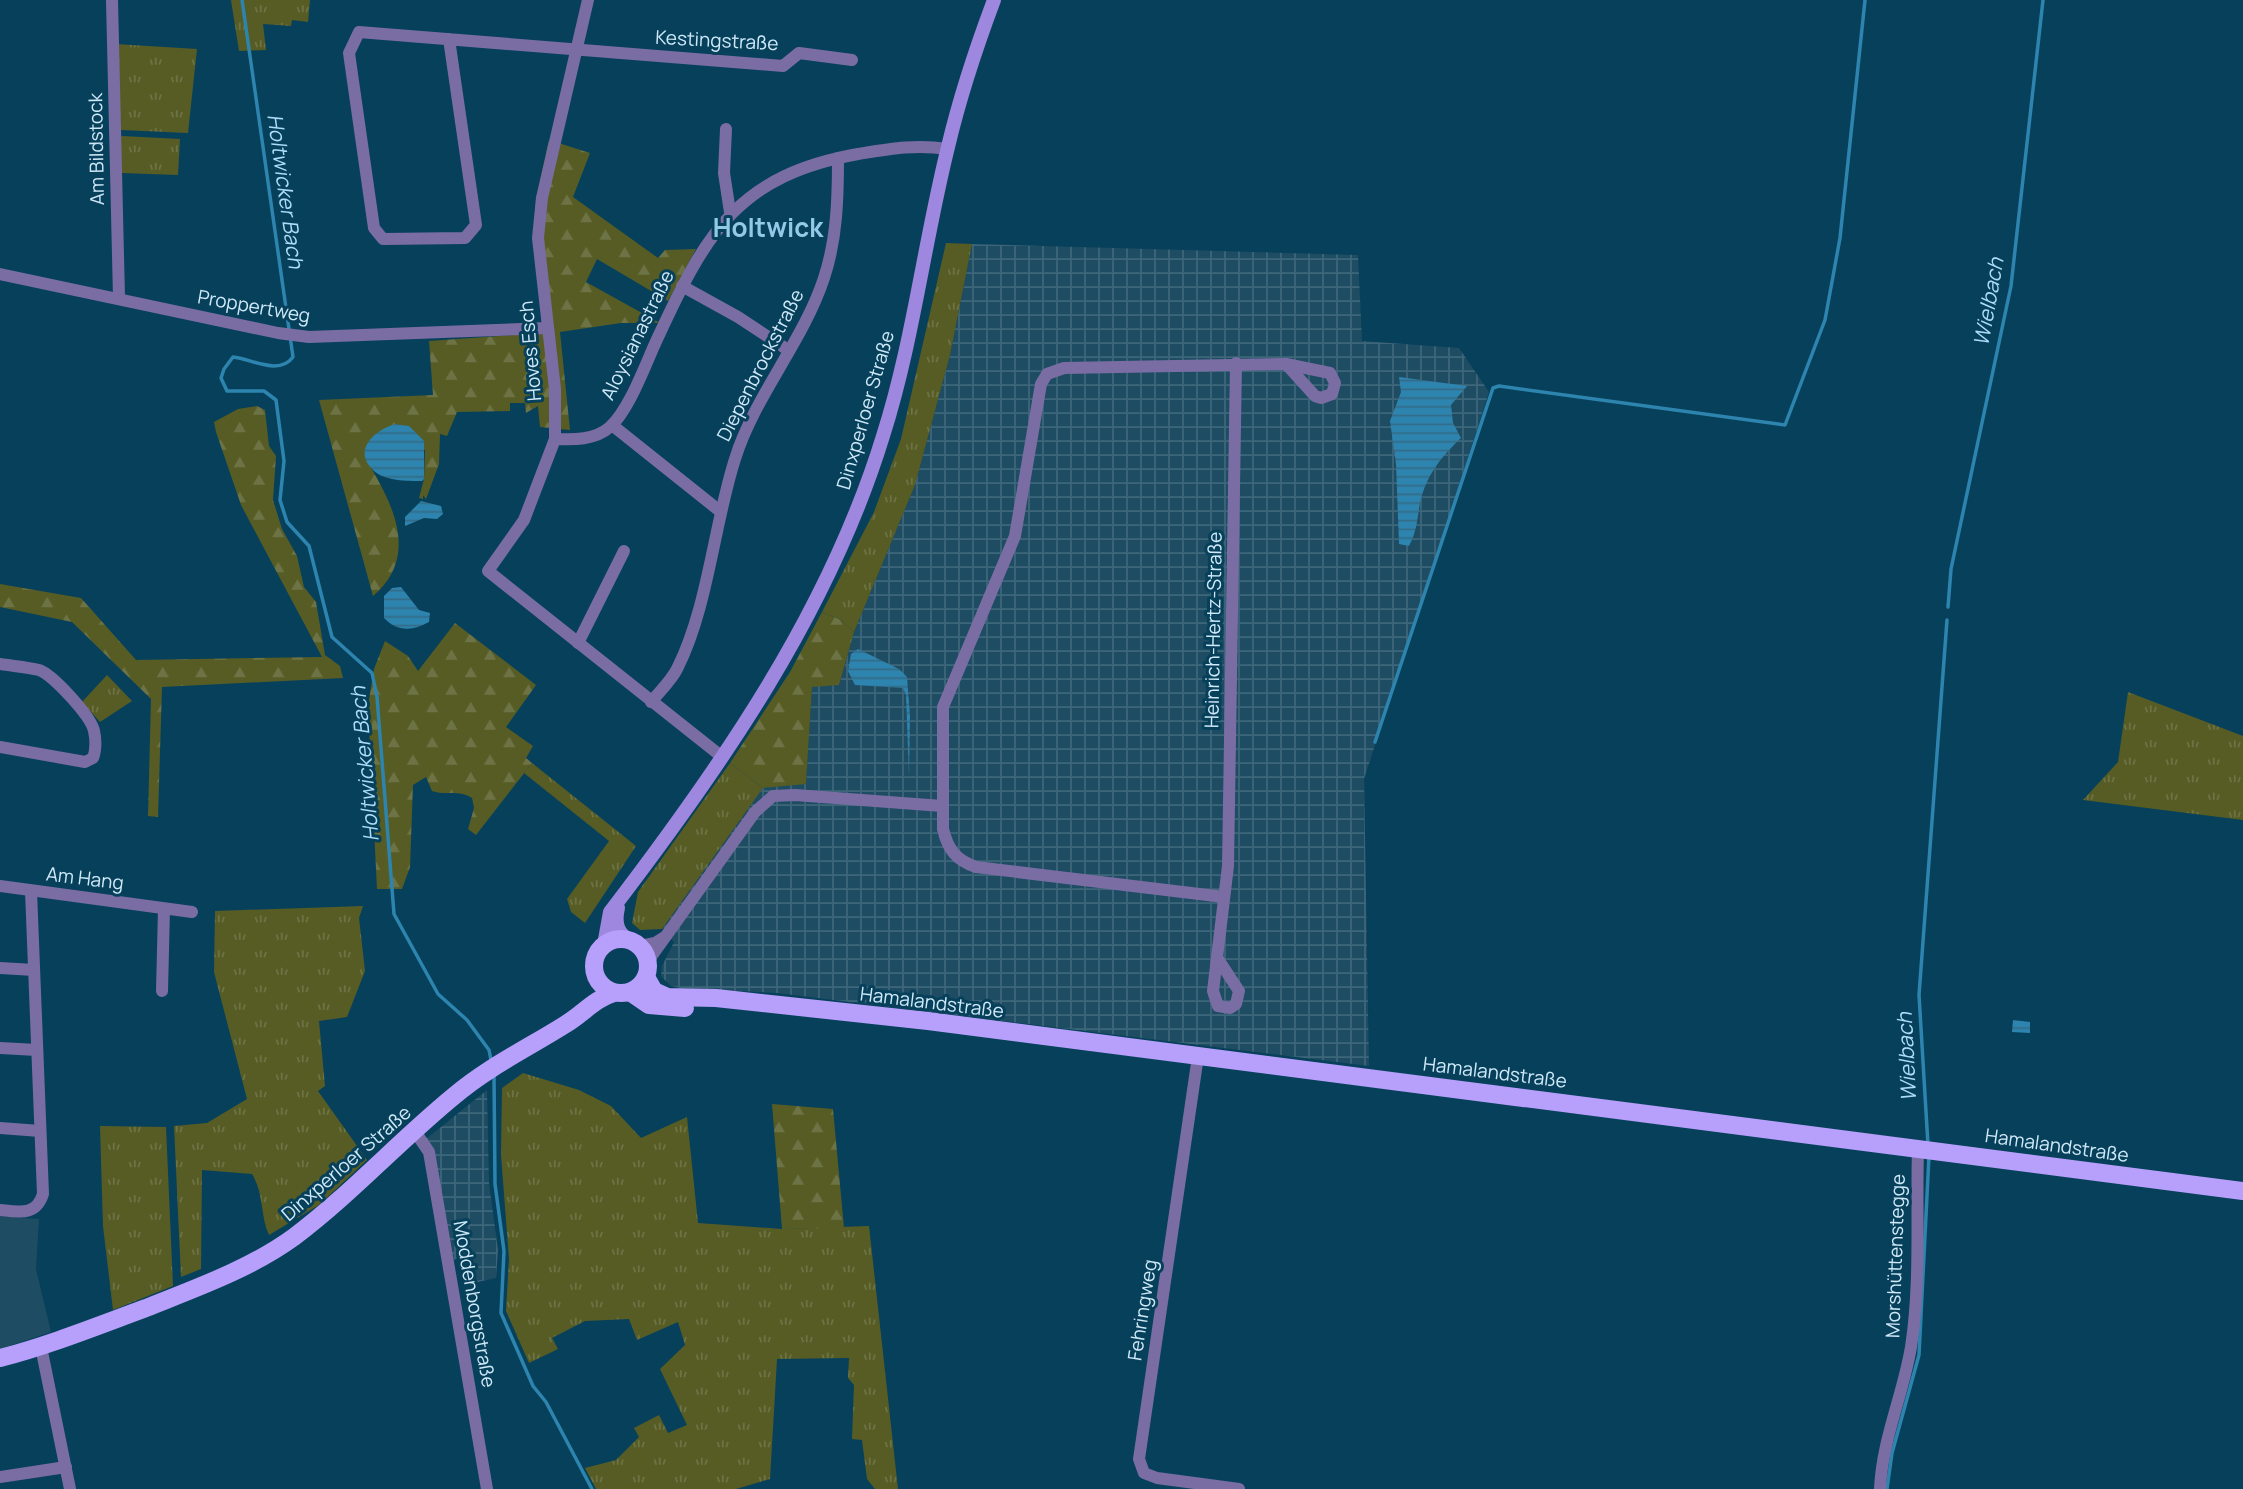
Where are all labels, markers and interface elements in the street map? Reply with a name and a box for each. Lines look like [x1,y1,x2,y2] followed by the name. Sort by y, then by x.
[655,24,779,56] street label: Kestingstraße
[82,92,110,205] street label: Am Bildstock
[261,112,311,271] water label: Holtwicker Bach
[713,209,824,245] district label: Holtwick
[1966,254,2010,348] water label: Wielbach
[594,266,680,404] street label: Aloysianastraße
[196,283,312,329] street label: Proppertweg
[710,285,810,445] street label: Diepenbrockstraße
[513,300,547,402] street label: Hoves Esch
[830,328,900,492] street label: Dinxperloer Straße
[1198,532,1228,728] street label: Heinrich-Hertz-Straße
[343,684,385,843] water label: Holtwicker Bach
[45,860,125,896] street label: Am Hang
[859,980,1005,1024] street label: Hamalandstraße
[1890,1010,1922,1102] water label: Wielbach
[1422,1050,1568,1094] street label: Hamalandstraße
[276,1099,416,1227] street label: Dinxperloer Straße
[1983,1122,2131,1168] street label: Hamalandstraße
[1879,1173,1911,1339] street label: Morshüttenstegge
[448,1218,502,1390] street label: Moddenborgstraße
[1121,1258,1163,1362] street label: Fehringweg

